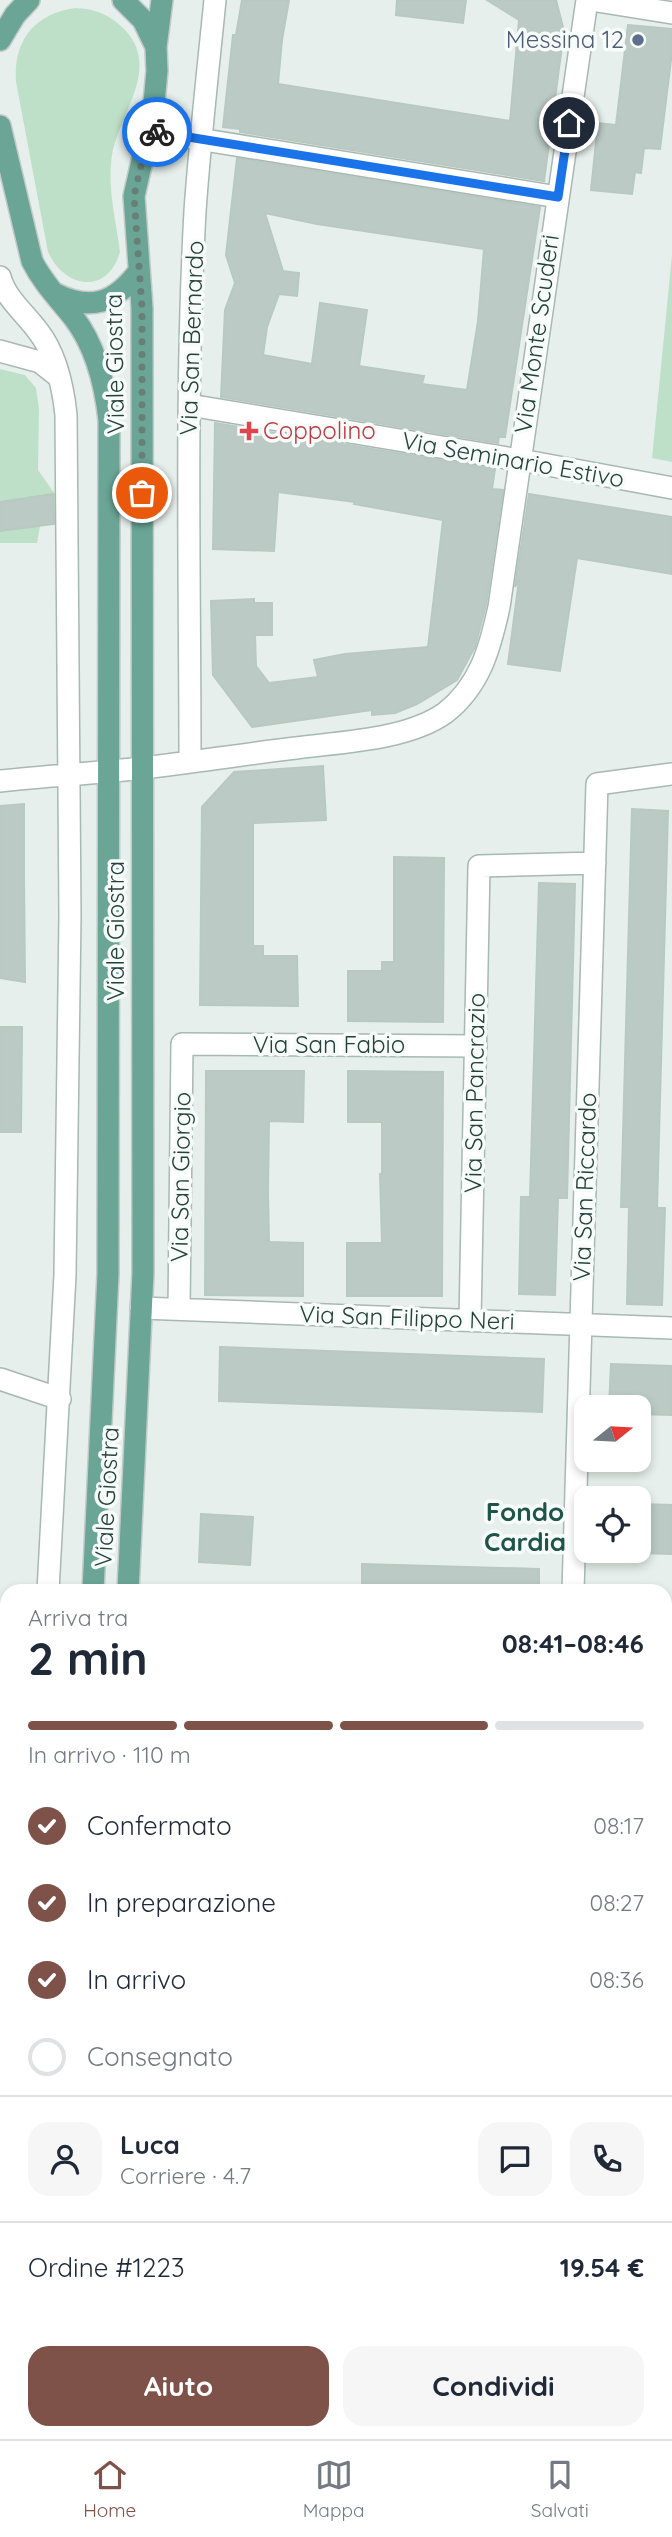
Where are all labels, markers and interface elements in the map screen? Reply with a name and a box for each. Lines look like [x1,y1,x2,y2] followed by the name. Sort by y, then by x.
[506,24,624,54] place label: Messina 12
[630,32,646,48] marker: Messina 12
[539,93,599,153] pin
[122,97,192,167] courier
[550,104,588,142] icon: home
[138,113,176,151] icon: bike
[507,232,565,435] street label: Via Monte Scuderi
[173,240,209,436] street label: Via San Bernardo
[98,294,130,434] street label: Viale Giostra
[263,415,376,445] place label: Coppolino
[241,423,257,439] marker: Coppolino
[400,425,627,493] street label: Via Seminario Estivo
[112,463,172,523] pin
[123,474,161,512] icon: bag
[100,861,130,1001] street label: Viale Giostra
[457,993,491,1193] street label: Via San Pancrazio
[253,1029,405,1059] street label: Via San Fabio
[164,1092,196,1262] street label: Via San Giorgio
[566,1092,602,1282] street label: Via San Riccardo
[299,1298,515,1336] street label: Via San Filippo Neri
[574,1395,651,1472] north arrow
[574,1395,651,1563] map controls
[87,1426,125,1568] street label: Viale Giostra
[574,1486,651,1563] button: locate
[484,1495,566,1558] district label: Fondo Cardia
[28,1603,128,1632] text: Arriva tra
[502,1627,644,1660] text: 08:41–08:46
[28,1629,148,1687] text: 2 min
[28,1740,191,1769] text: In arrivo · 110 m
[28,1807,66,1845] icon: check
[87,1809,232,1842] text: Confermato
[593,1811,644,1840] text: 08:17
[28,1884,66,1922] icon: check
[87,1886,276,1919] text: In preparazione
[589,1888,644,1917] text: 08:27
[28,1961,66,1999] icon: check
[87,1963,186,1996] text: In arrivo
[589,1965,644,1994] text: 08:36
[87,2040,233,2073] text: Consegnato
[28,2122,102,2196] button: person
[478,2122,552,2196] button: chat
[570,2122,644,2196] button: phone
[120,2128,180,2161] text: Luca
[120,2161,251,2190] text: Corriere · 4.7
[28,2251,185,2284] text: Ordine #1223
[560,2251,644,2284] text: 19.54 €
[28,2346,329,2426] button: Aiuto
[343,2346,644,2426] button: Condividi
[83,2456,136,2522] tab: Home
[303,2456,364,2522] tab: Mappa
[531,2456,589,2522] tab: Salvati

